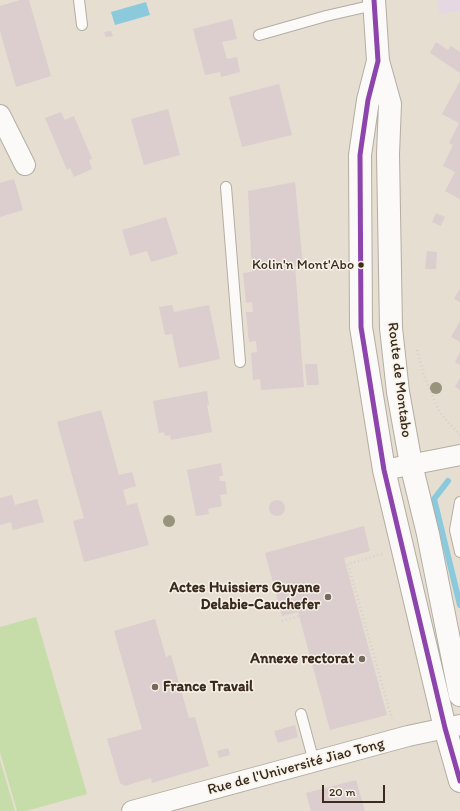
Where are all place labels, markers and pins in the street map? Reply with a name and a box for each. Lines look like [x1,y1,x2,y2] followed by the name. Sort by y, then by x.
[252,257,354,273] place label: Kolin'n Mont'Abo
[356,260,366,270] marker: Kolin'n Mont'Abo
[169,579,320,614] place label: Actes Huissiers Guyane Delabie-Cauchefer
[323,592,333,602] marker: Actes Huissiers Guyane Delabie-Cauchefer
[250,650,354,668] place label: Annexe rectorat
[357,654,367,664] marker: Annexe rectorat
[163,678,253,696] place label: France Travail
[150,682,160,692] marker: France Travail

